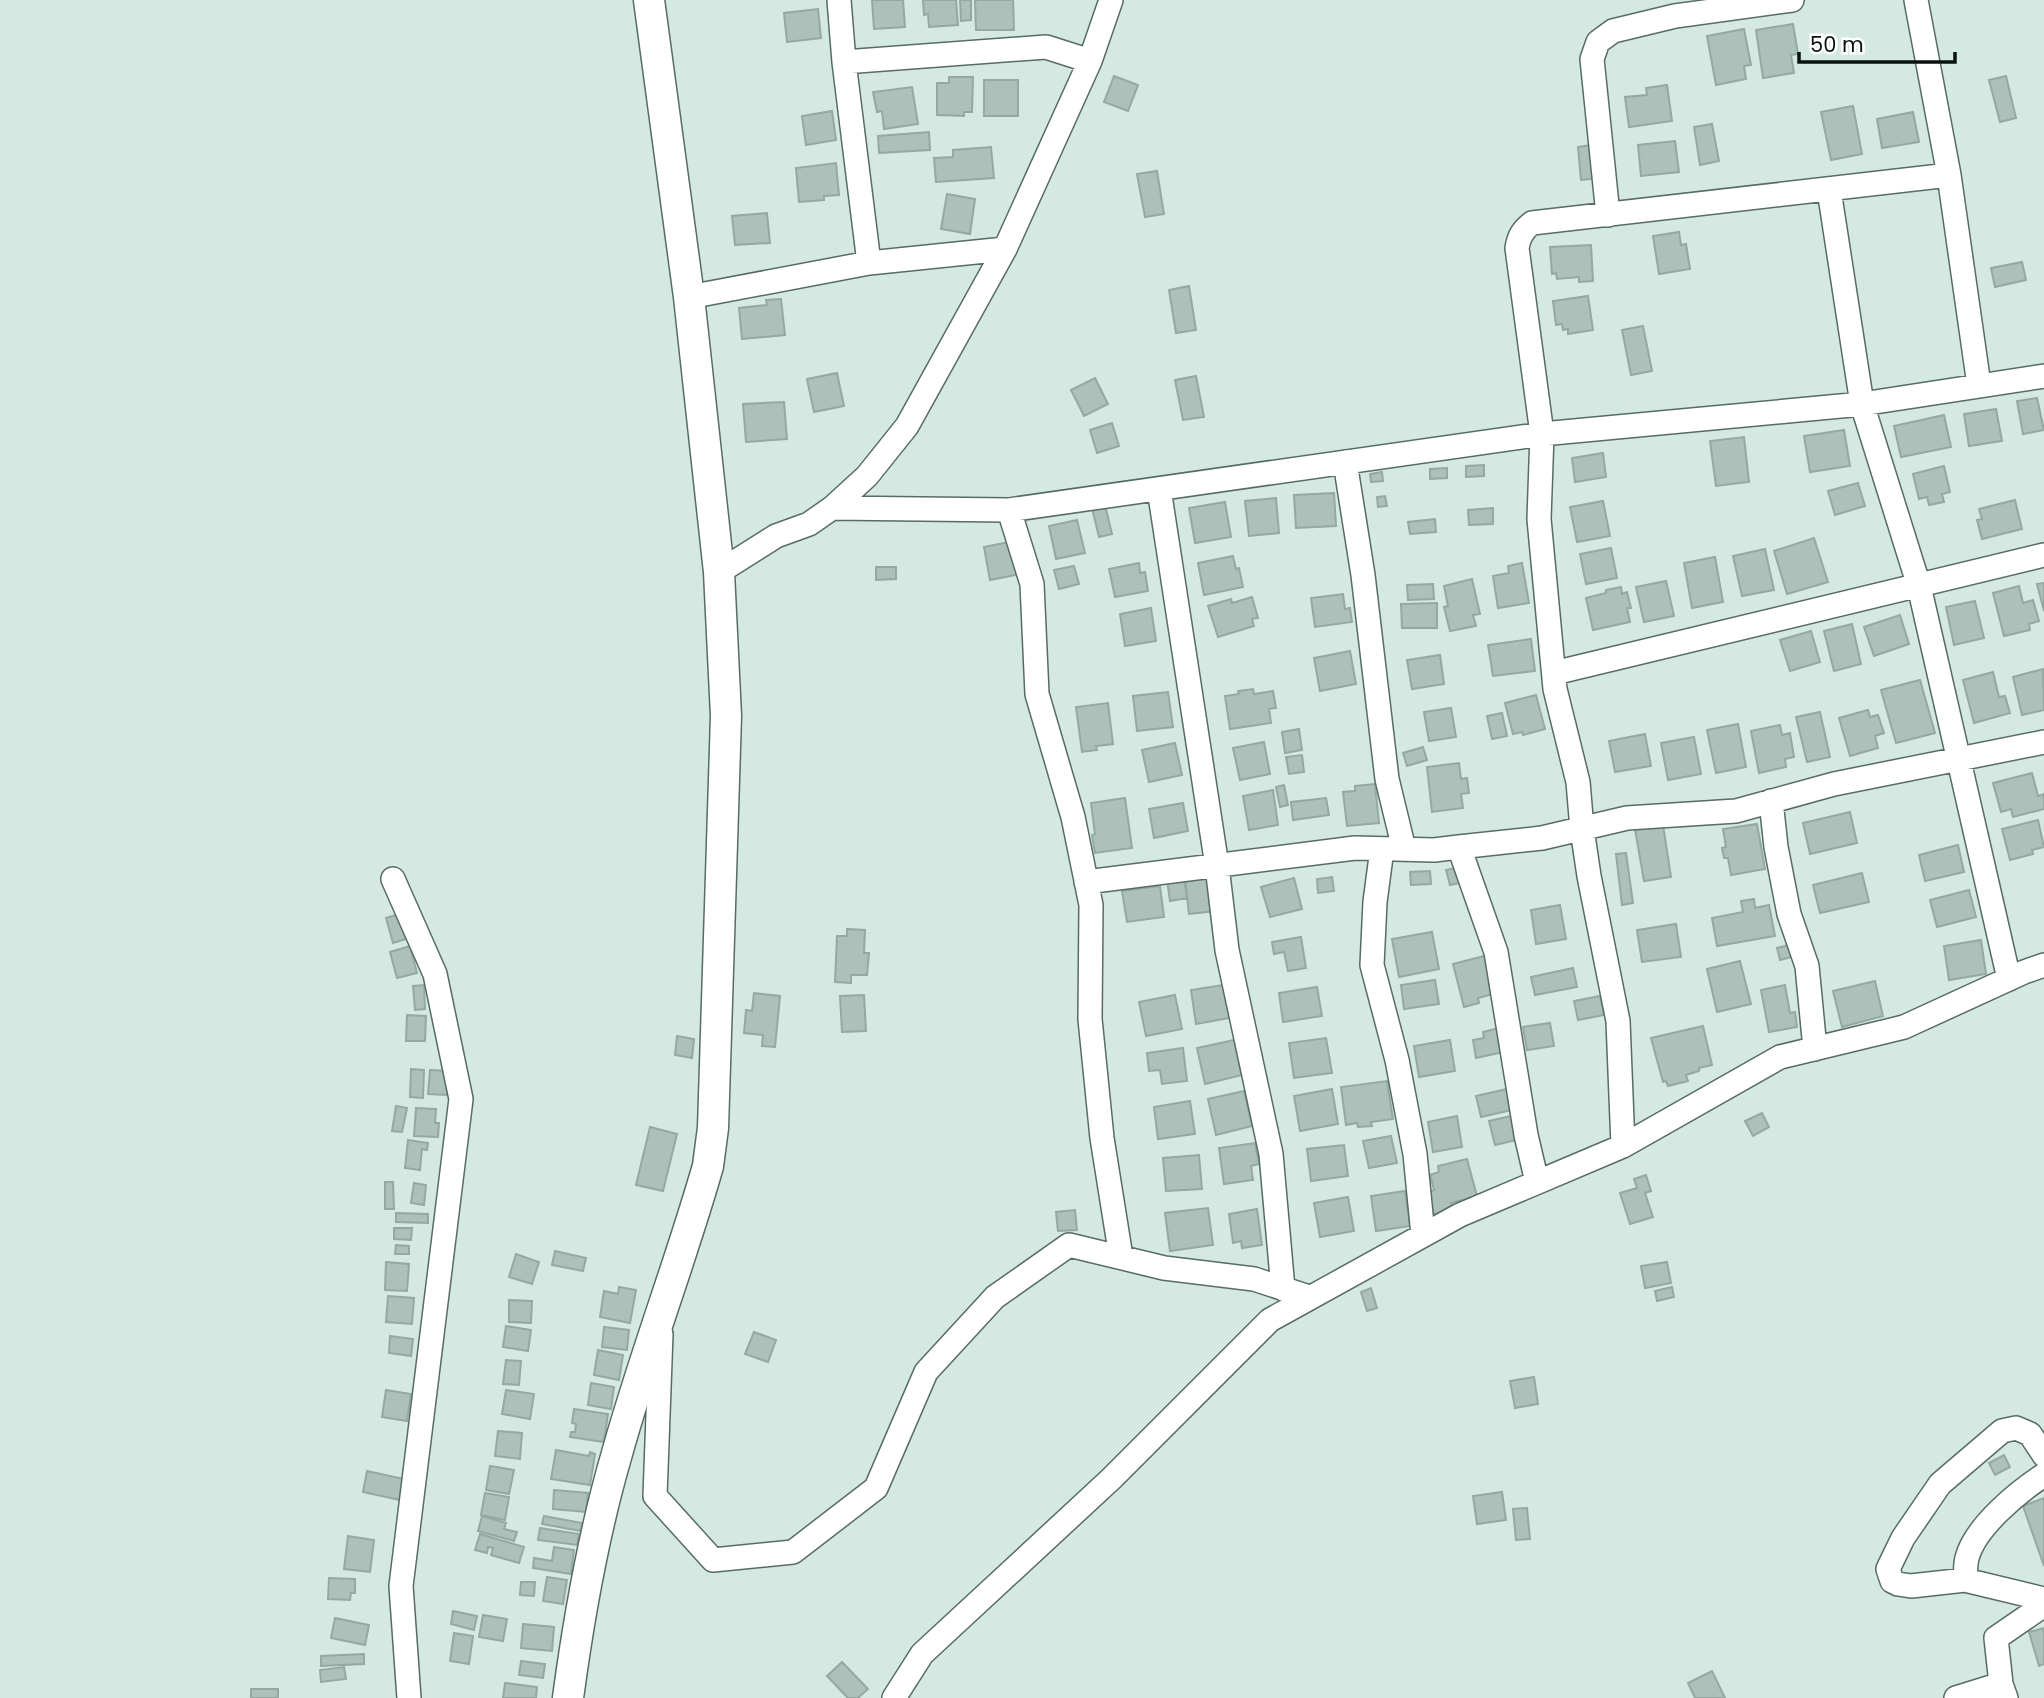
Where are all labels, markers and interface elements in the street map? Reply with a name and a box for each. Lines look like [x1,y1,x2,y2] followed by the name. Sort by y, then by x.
[1799,21,1955,65] scale bar
[1810,30,1864,59] text: 50 m

